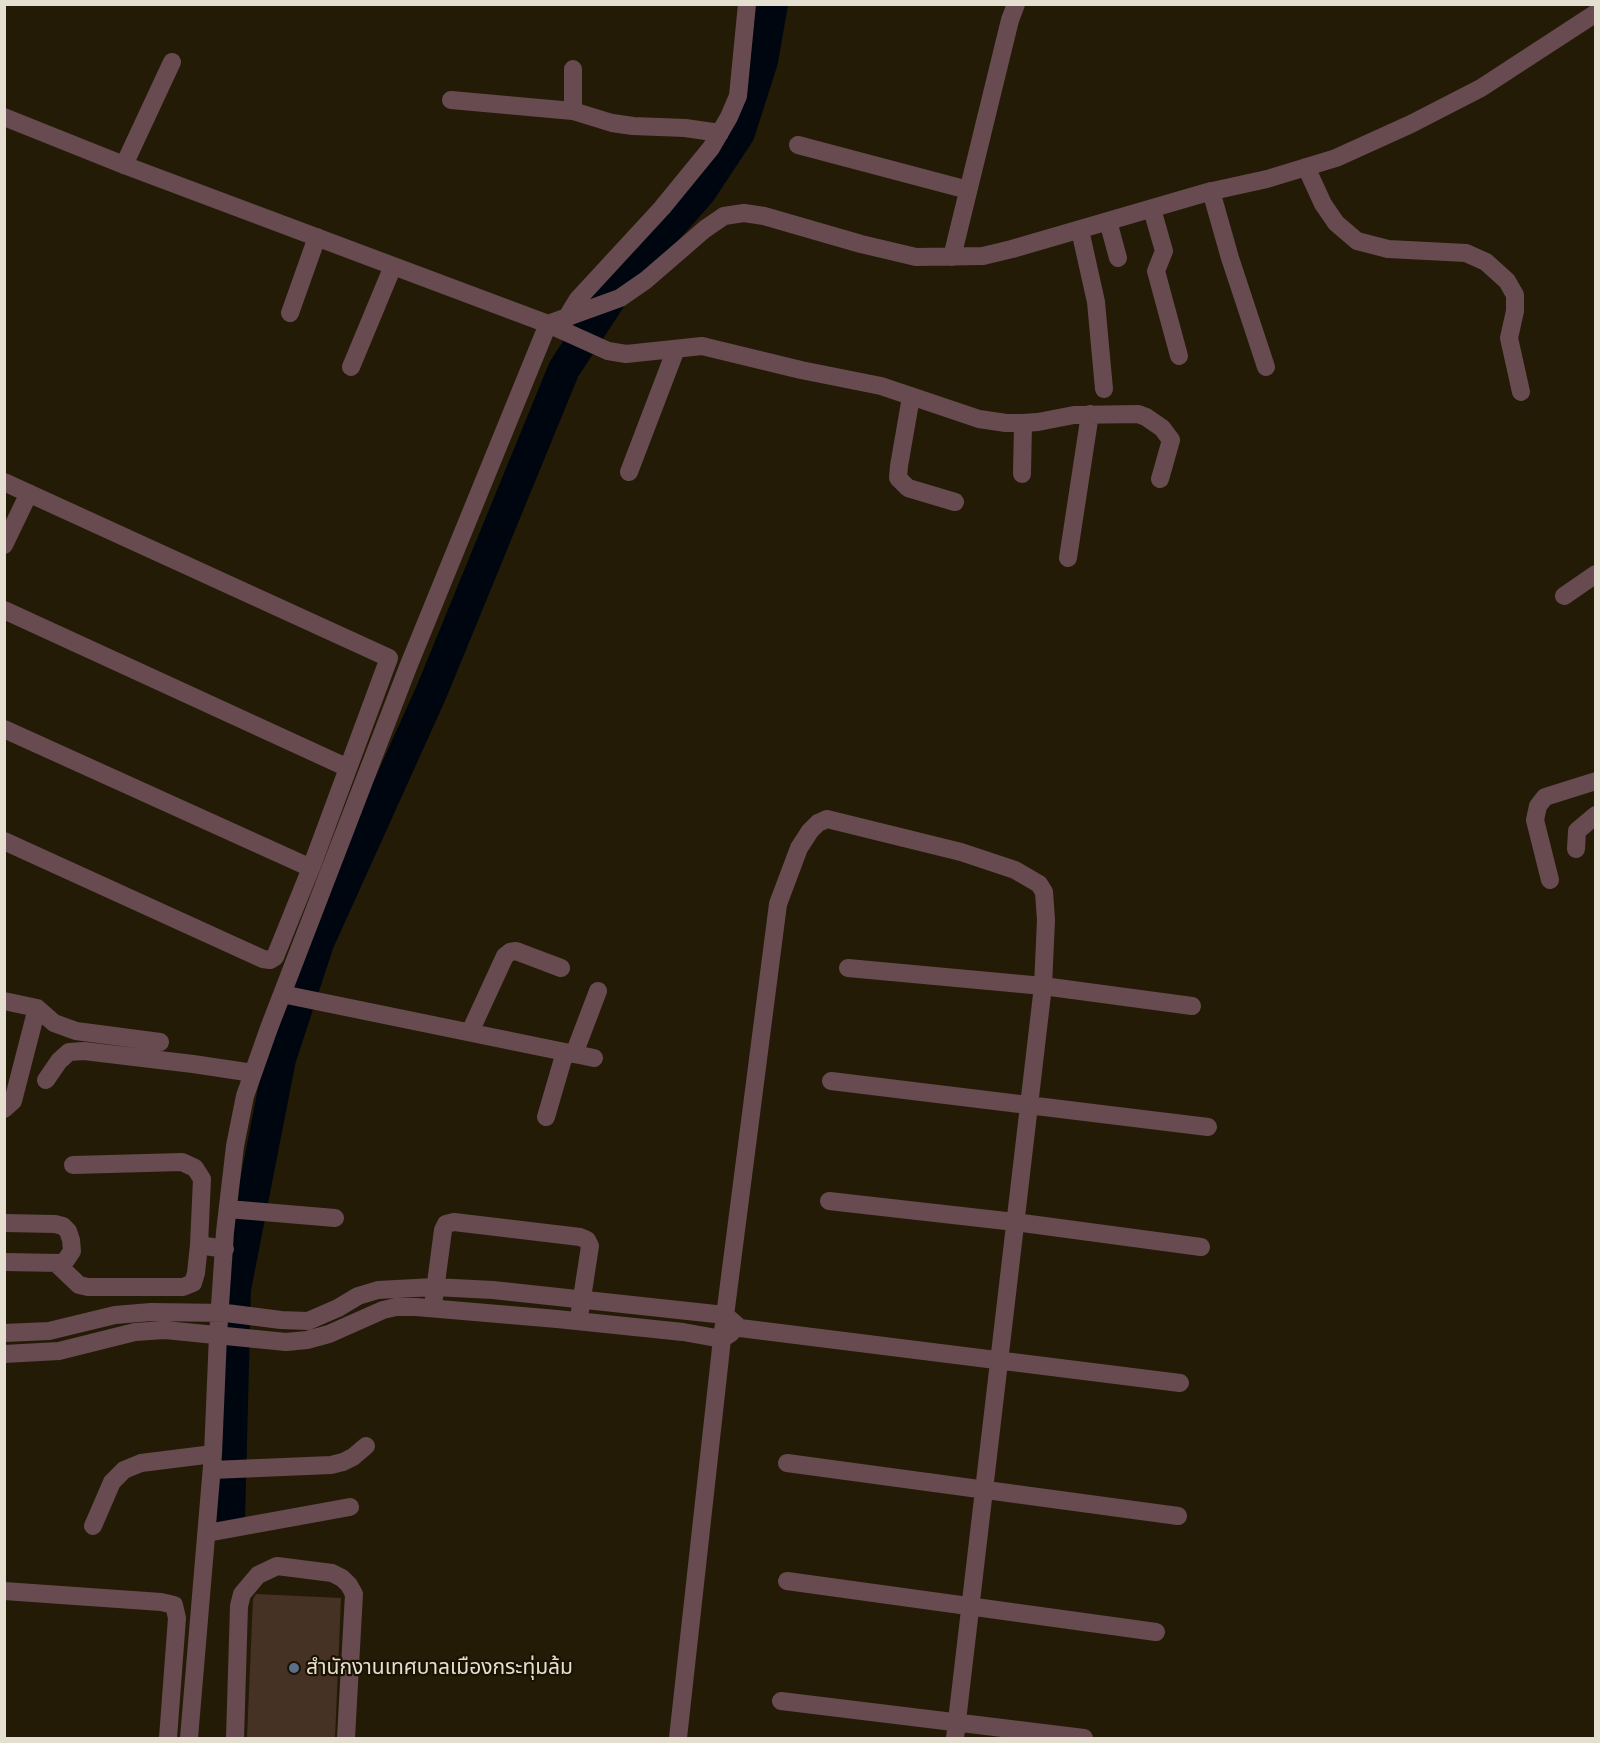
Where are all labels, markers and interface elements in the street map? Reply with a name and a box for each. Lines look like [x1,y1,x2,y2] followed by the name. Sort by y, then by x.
[306,1655,573,1681] place label: สำนักงานเทศบาลเมืองกระทุ่มล้ม
[287,1661,301,1675] marker: สำนักงานเทศบาลเมืองกระทุ่มล้ม

